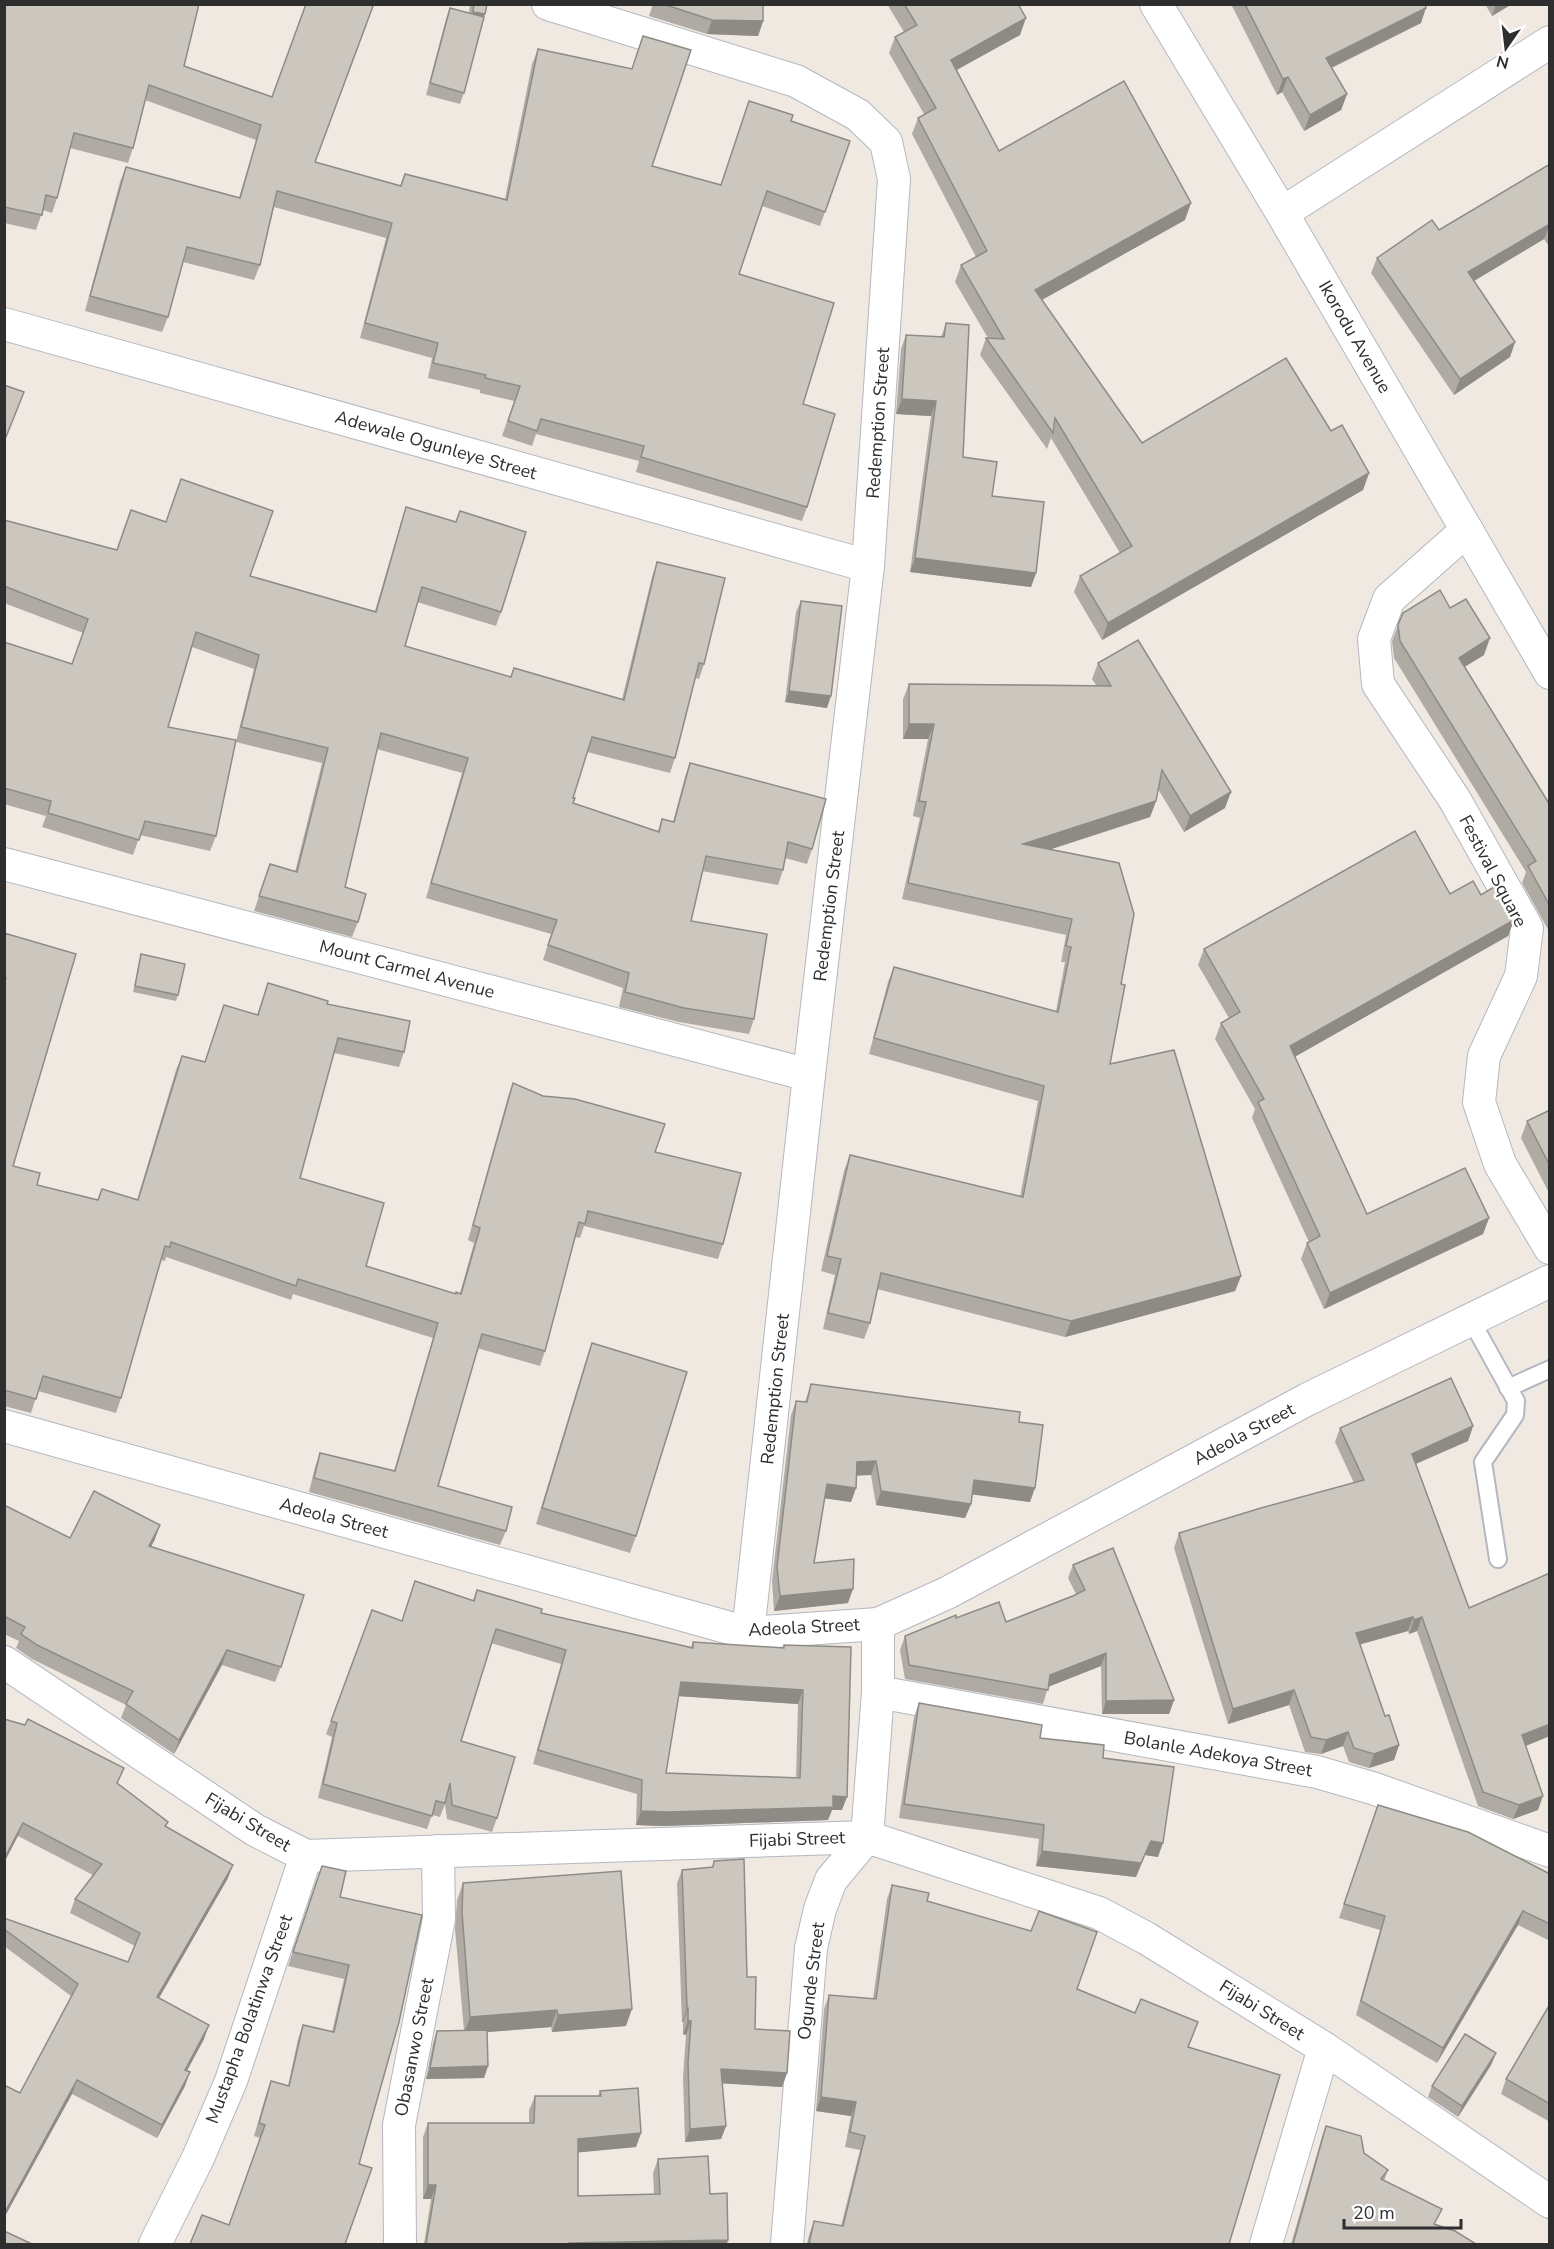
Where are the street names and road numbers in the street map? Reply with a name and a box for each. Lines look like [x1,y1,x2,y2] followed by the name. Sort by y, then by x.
[1313,276,1397,398] street label: Ikorodu Avenue
[861,346,895,500] street label: Redemption Street
[332,405,540,485] street label: Adewale Ogunleye Street
[1453,811,1533,931] street label: Festival Square
[808,829,850,983] street label: Redemption Street
[317,934,497,1004] street label: Mount Carmel Avenue
[755,1312,795,1466] street label: Redemption Street
[1189,1397,1300,1471] street label: Adeola Street
[277,1492,392,1544] street label: Adeola Street
[748,1612,861,1642] street label: Adeola Street
[1122,1726,1315,1783] street label: Bolanle Adekoya Street
[201,1787,296,1857] street label: Fijabi Street
[748,1825,846,1853] street label: Fijabi Street
[200,1911,298,2127] street label: Mustapha Bolatinwa Street
[792,1920,830,2041] street label: Ogunde Street
[1215,1974,1310,2046] street label: Fijabi Street
[389,1975,439,2118] street label: Obasanwo Street

